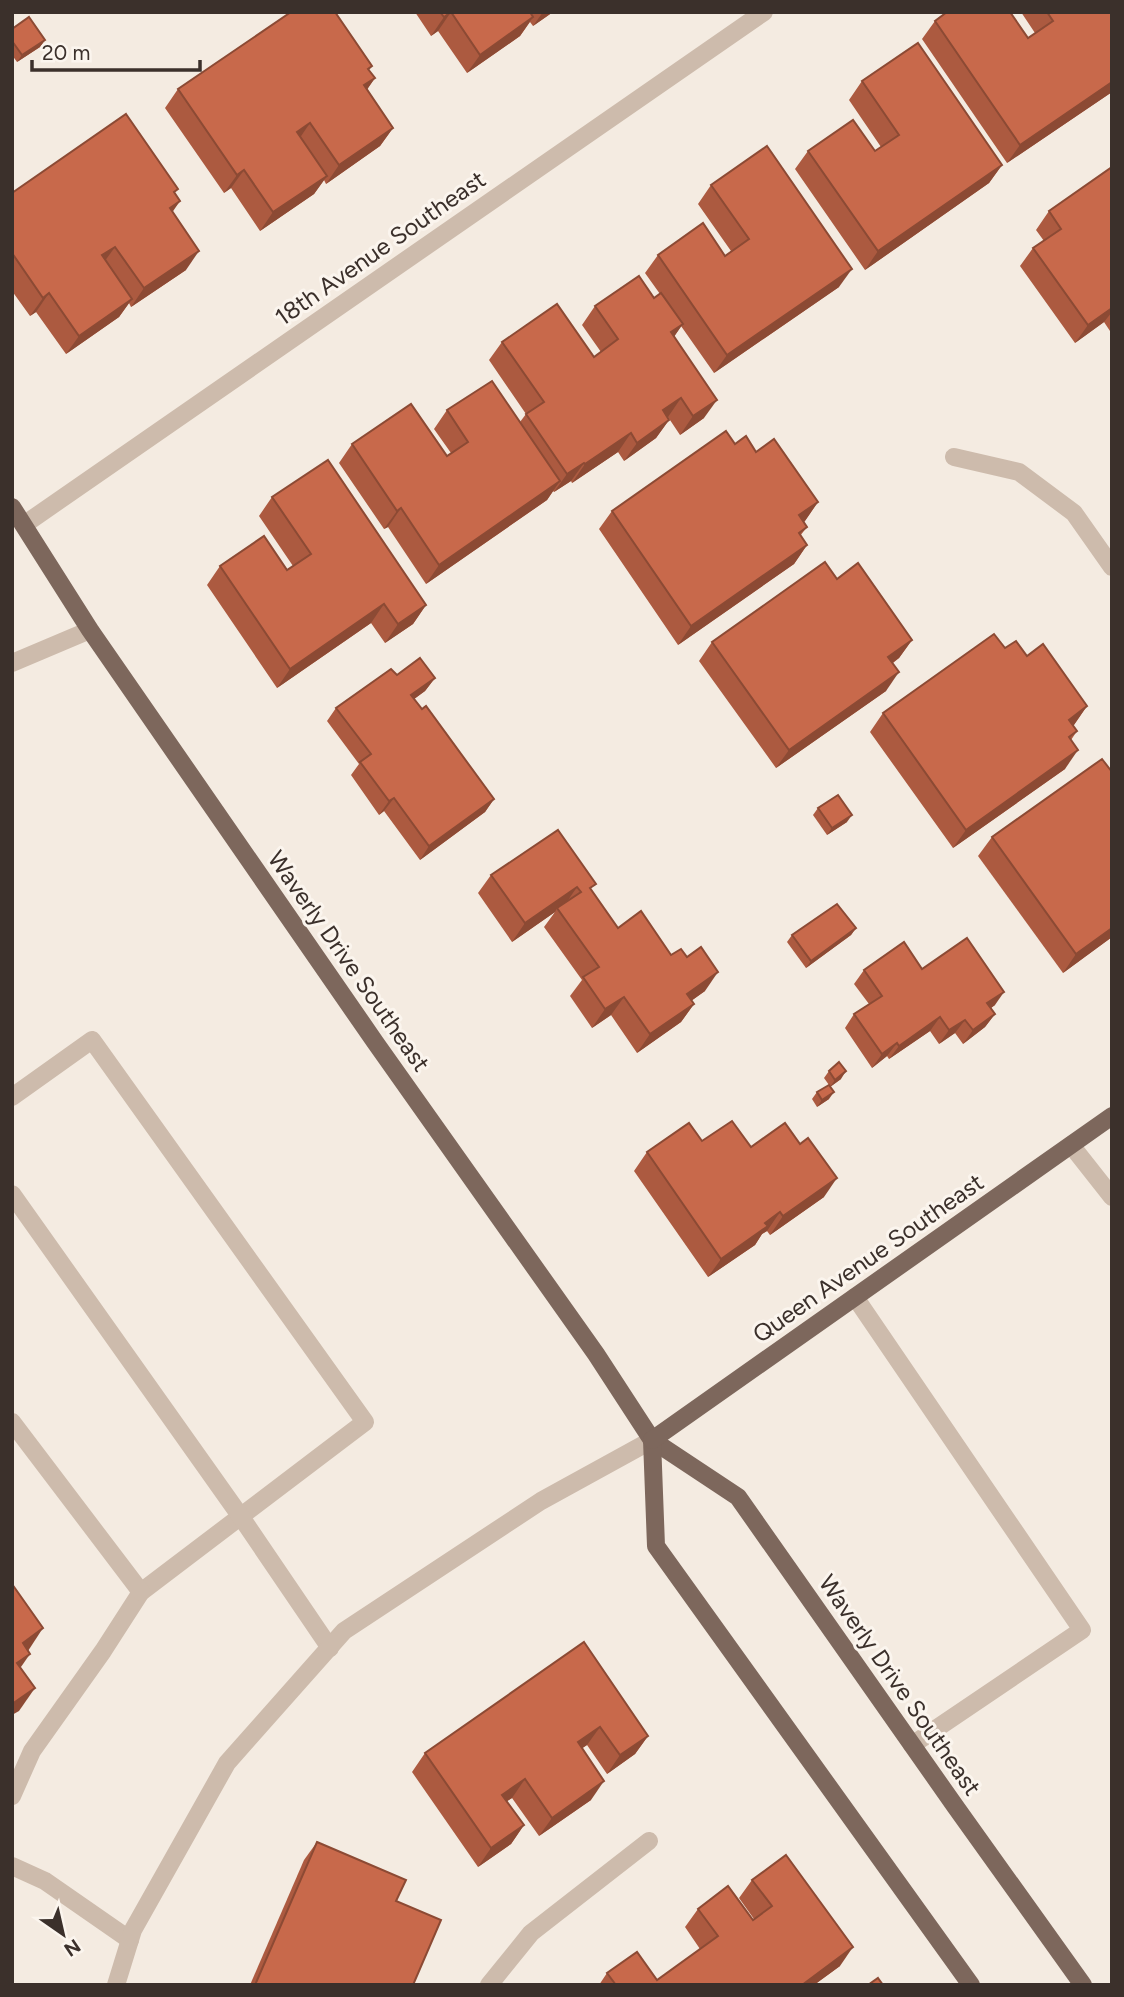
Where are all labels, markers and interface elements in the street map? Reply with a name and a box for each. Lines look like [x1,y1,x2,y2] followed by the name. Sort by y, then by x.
[32,28,200,72] scale bar
[42,40,90,65] text: 20 m
[269,164,491,332] street label: 18th Avenue Southeast
[262,845,436,1077] street label: Waverly Drive Southeast
[747,1167,989,1349] street label: Queen Avenue Southeast
[813,1569,987,1801] street label: Waverly Drive Southeast
[28,1899,98,1969] north arrow
[60,1934,85,1961] text: N

